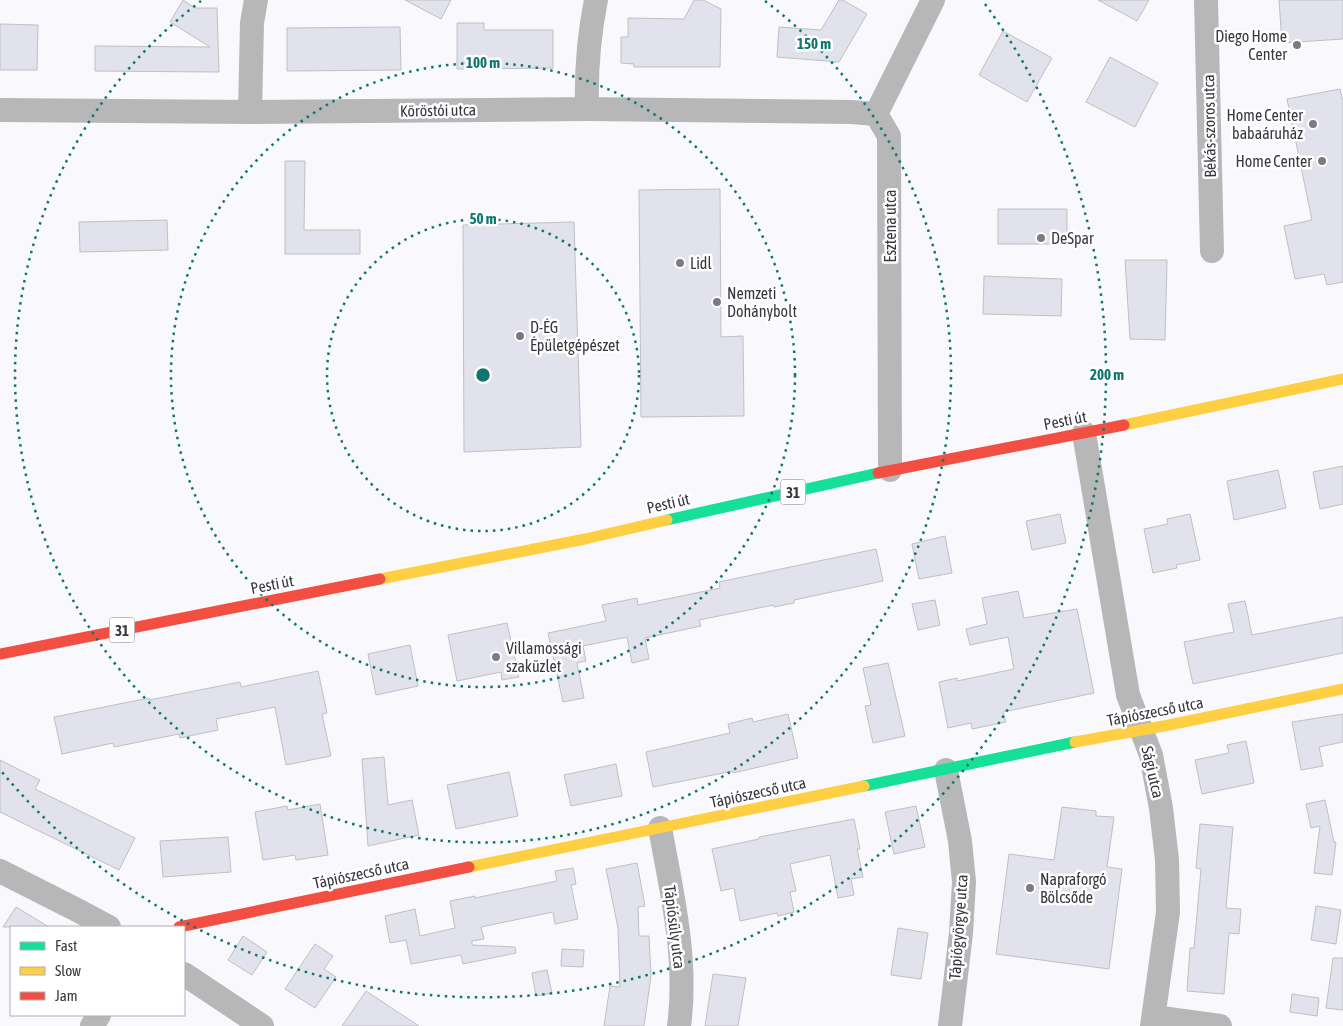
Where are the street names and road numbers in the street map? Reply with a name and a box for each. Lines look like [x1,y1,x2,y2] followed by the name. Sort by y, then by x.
[1199,74,1219,178] street label: Békás-szoros utca
[400,100,476,120] street label: Köröstói utca
[881,190,899,262] street label: Esztena utca
[1042,407,1088,433] street label: Pesti út
[780,480,806,504] road number: 31
[645,489,692,517] street label: Pesti út
[249,571,295,597] street label: Pesti út
[110,618,134,642] road number: 31
[1105,693,1205,730] street label: Tápiószecső utca
[1137,744,1168,800] street label: Sági utca
[708,773,808,812] street label: Tápiószecső utca
[311,854,411,893] street label: Tápiószecső utca
[945,874,972,980] street label: Tápiógyörgye utca
[660,884,689,970] street label: Tápiósüly utca

